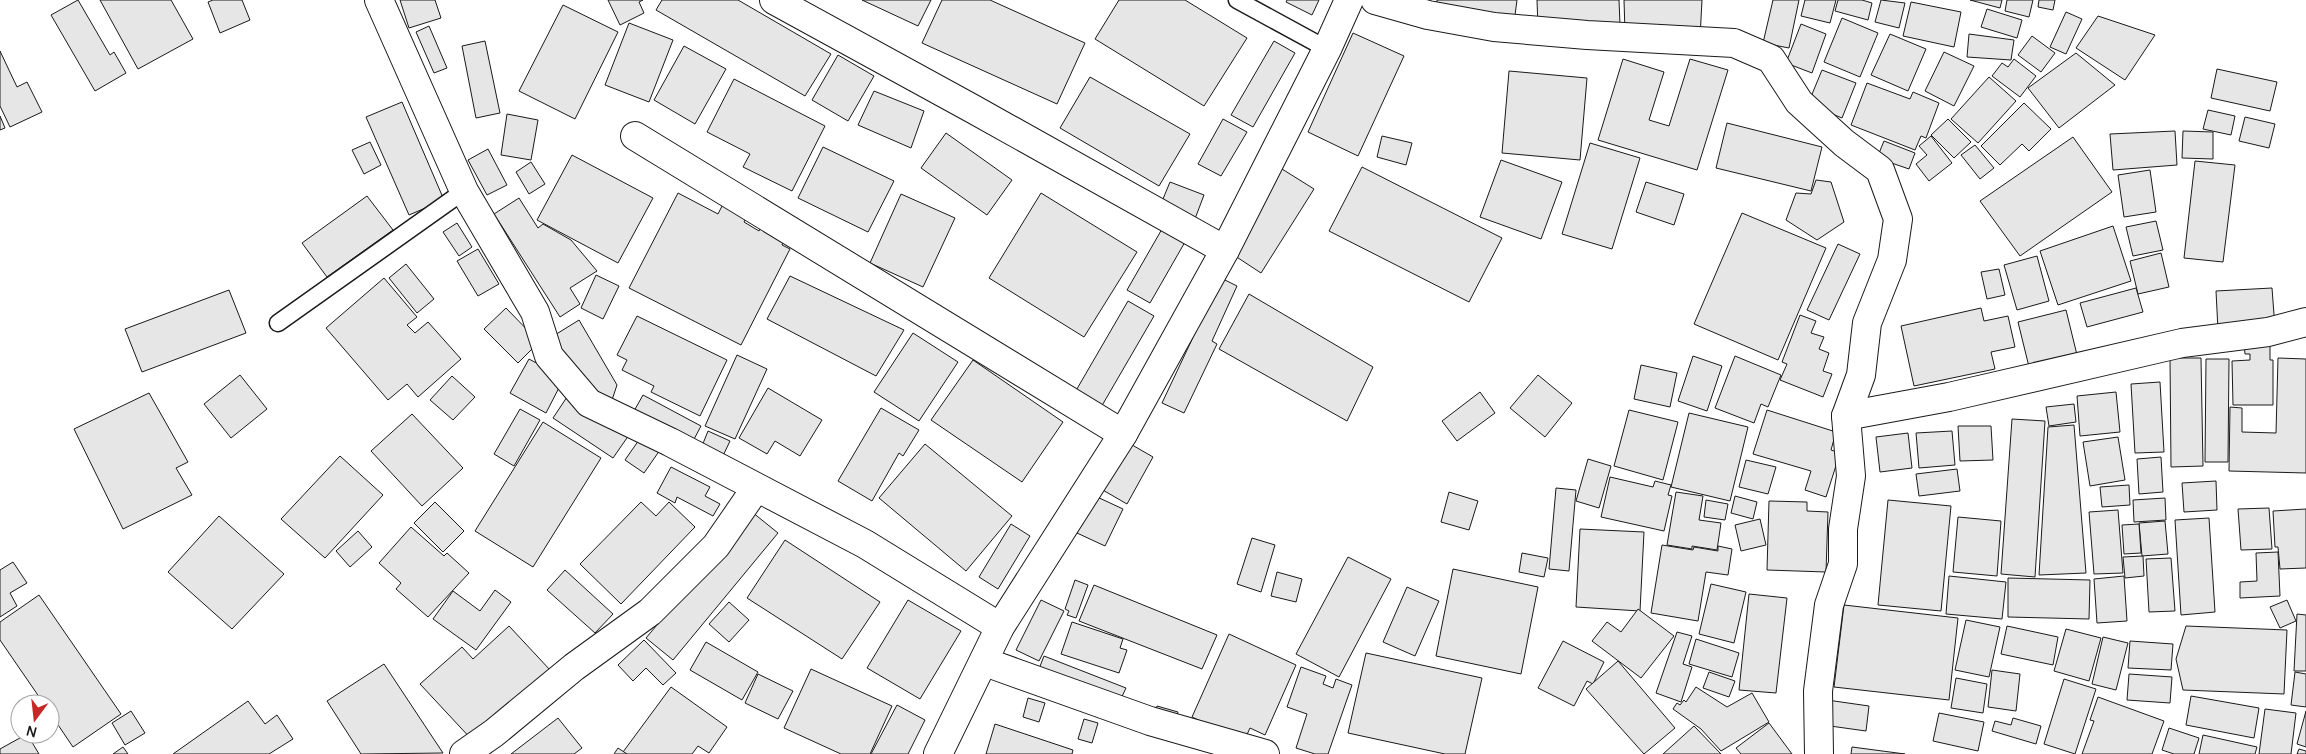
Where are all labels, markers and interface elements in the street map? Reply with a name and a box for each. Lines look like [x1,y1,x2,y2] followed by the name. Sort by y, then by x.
[10,694,60,744] north arrow
[24,722,39,743] text: N

